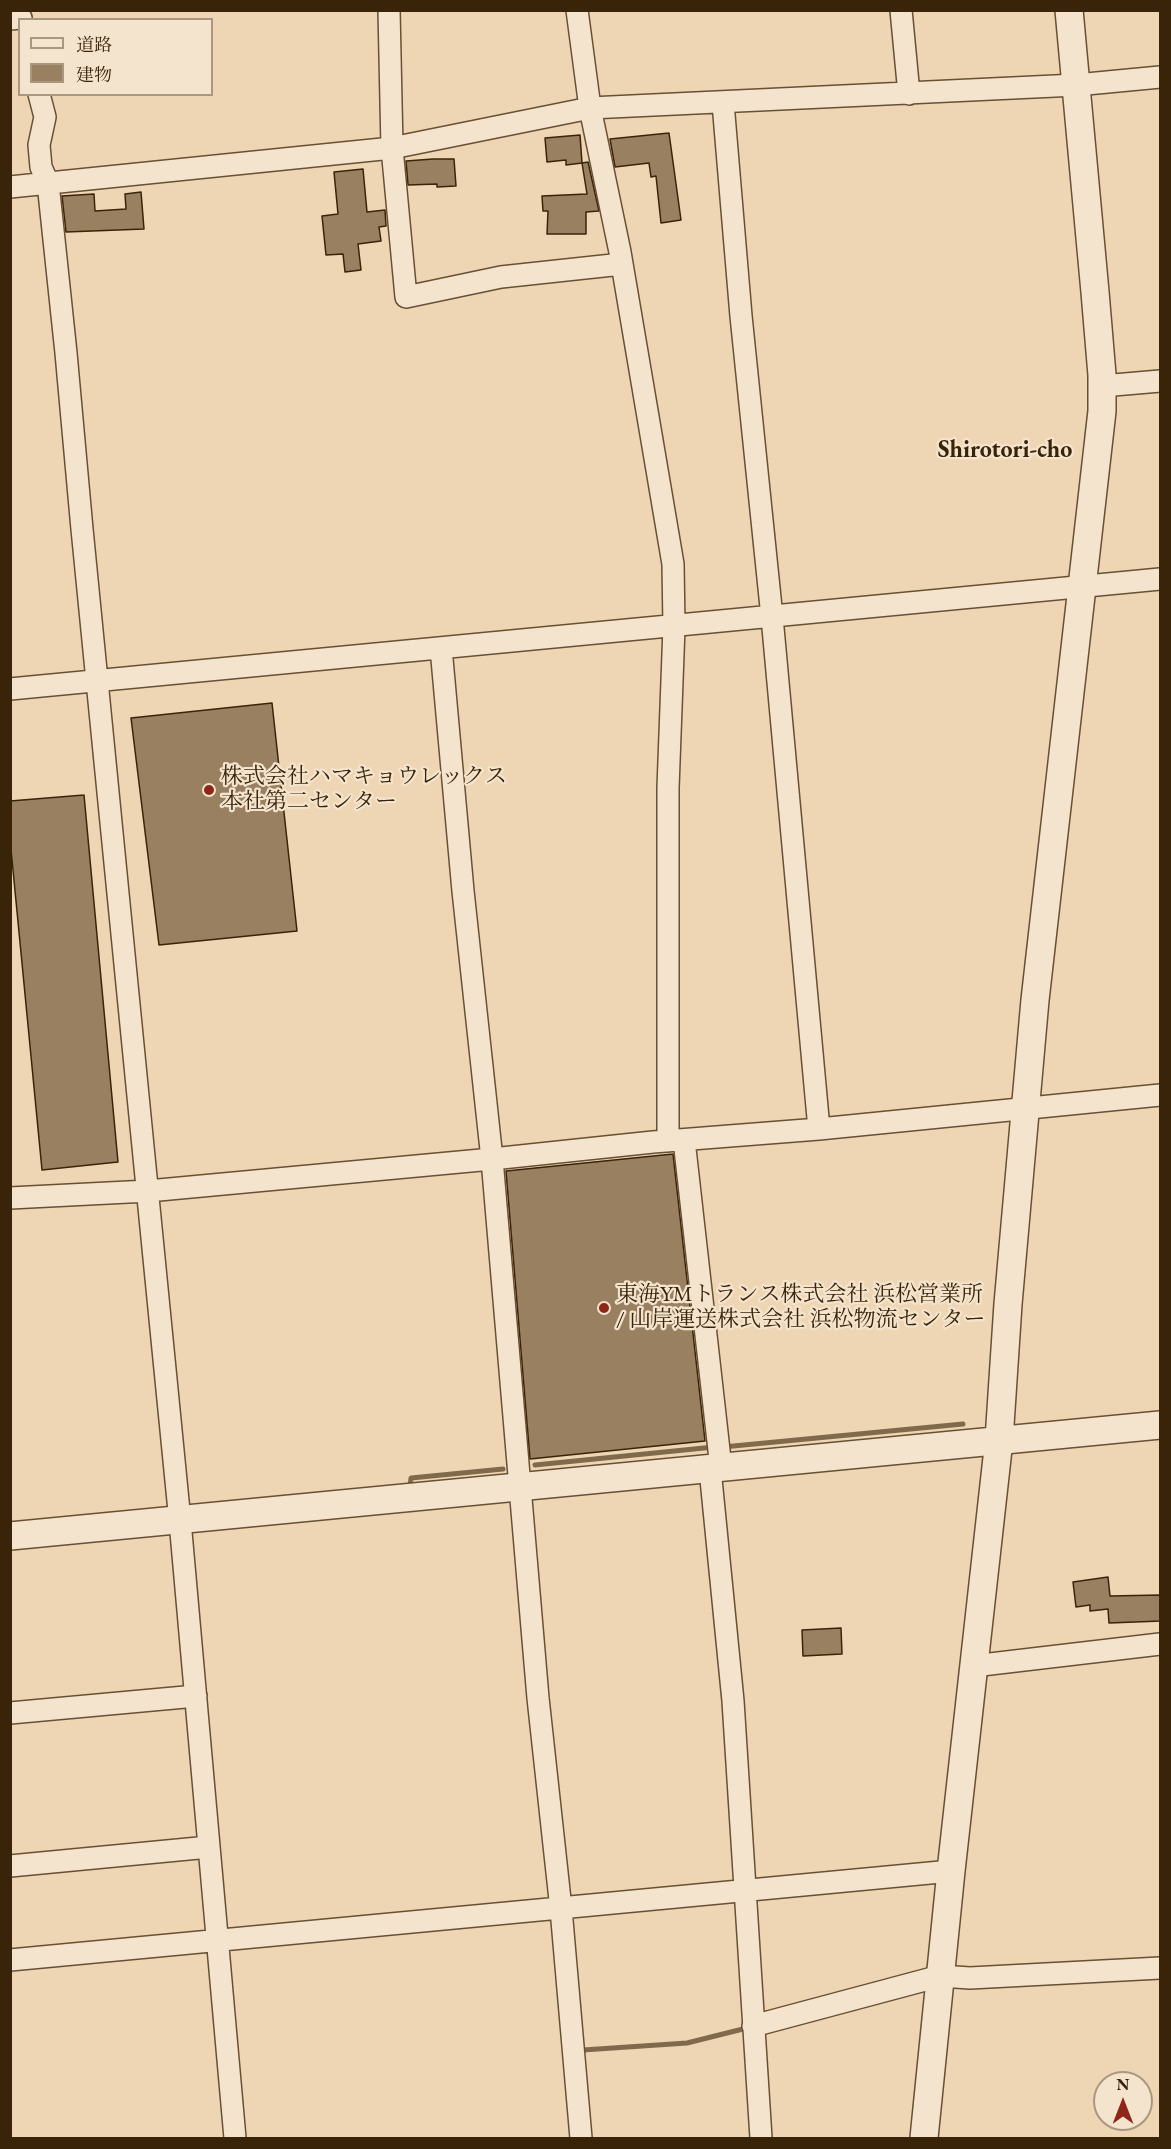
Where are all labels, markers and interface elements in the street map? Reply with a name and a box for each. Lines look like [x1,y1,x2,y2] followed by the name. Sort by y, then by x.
[18,18,213,96] legend
[76,33,112,56] text: 道路
[76,63,112,86] text: 建物
[938,436,1072,464] district label: Shirotori-cho
[221,764,507,816] place label: 株式会社ハマキョウレックス 本社第二センター
[202,783,216,797] marker: 株式会社ハマキョウレックス 本社第二センター
[616,1282,986,1334] place label: 東海YMトランス株式会社 浜松営業所 / 山岸運送株式会社 浜松物流センター
[597,1301,611,1315] marker: 東海YMトランス株式会社 浜松営業所 / 山岸運送株式会社 浜松物流センター
[1093,2071,1153,2131] north arrow
[1117,2074,1129,2095] text: N

